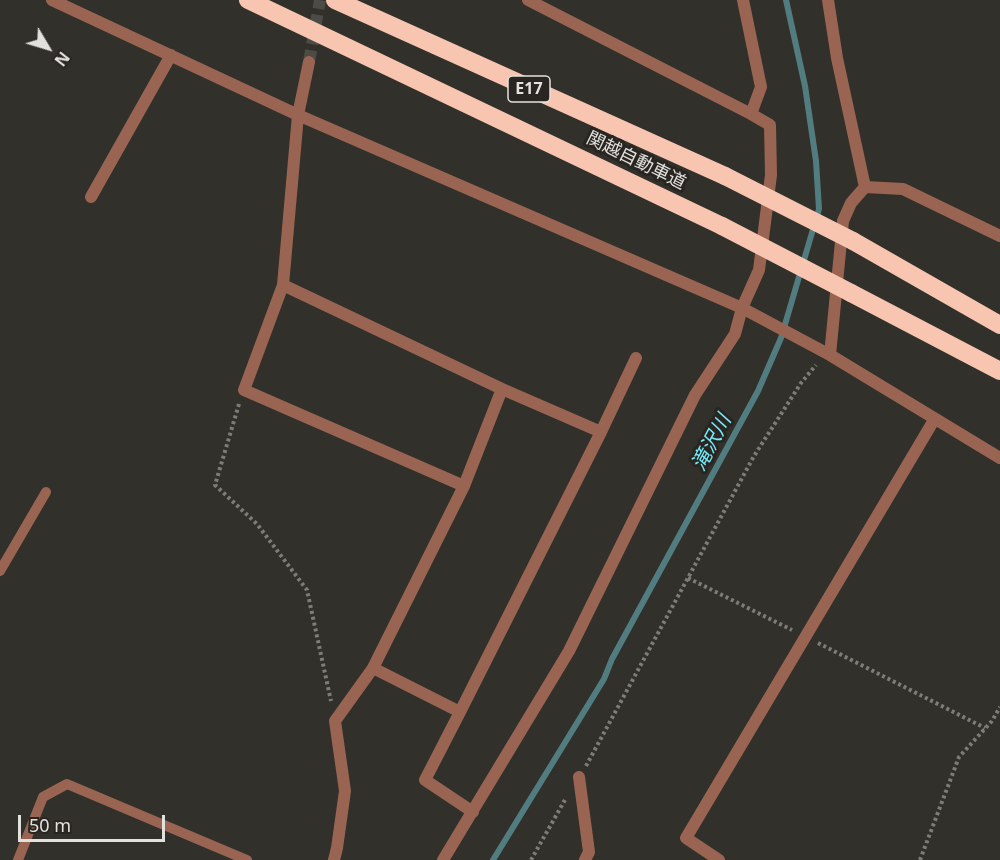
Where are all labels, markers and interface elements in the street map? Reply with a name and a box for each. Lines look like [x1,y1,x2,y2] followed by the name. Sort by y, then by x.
[18,18,78,78] north arrow
[50,47,75,71] text: N
[508,76,550,102] road number: E17
[583,128,689,194] street label: 関越自動車道
[687,411,737,475] water label: 滝沢川
[21,803,168,841] scale bar
[29,813,71,837] text: 50 m

